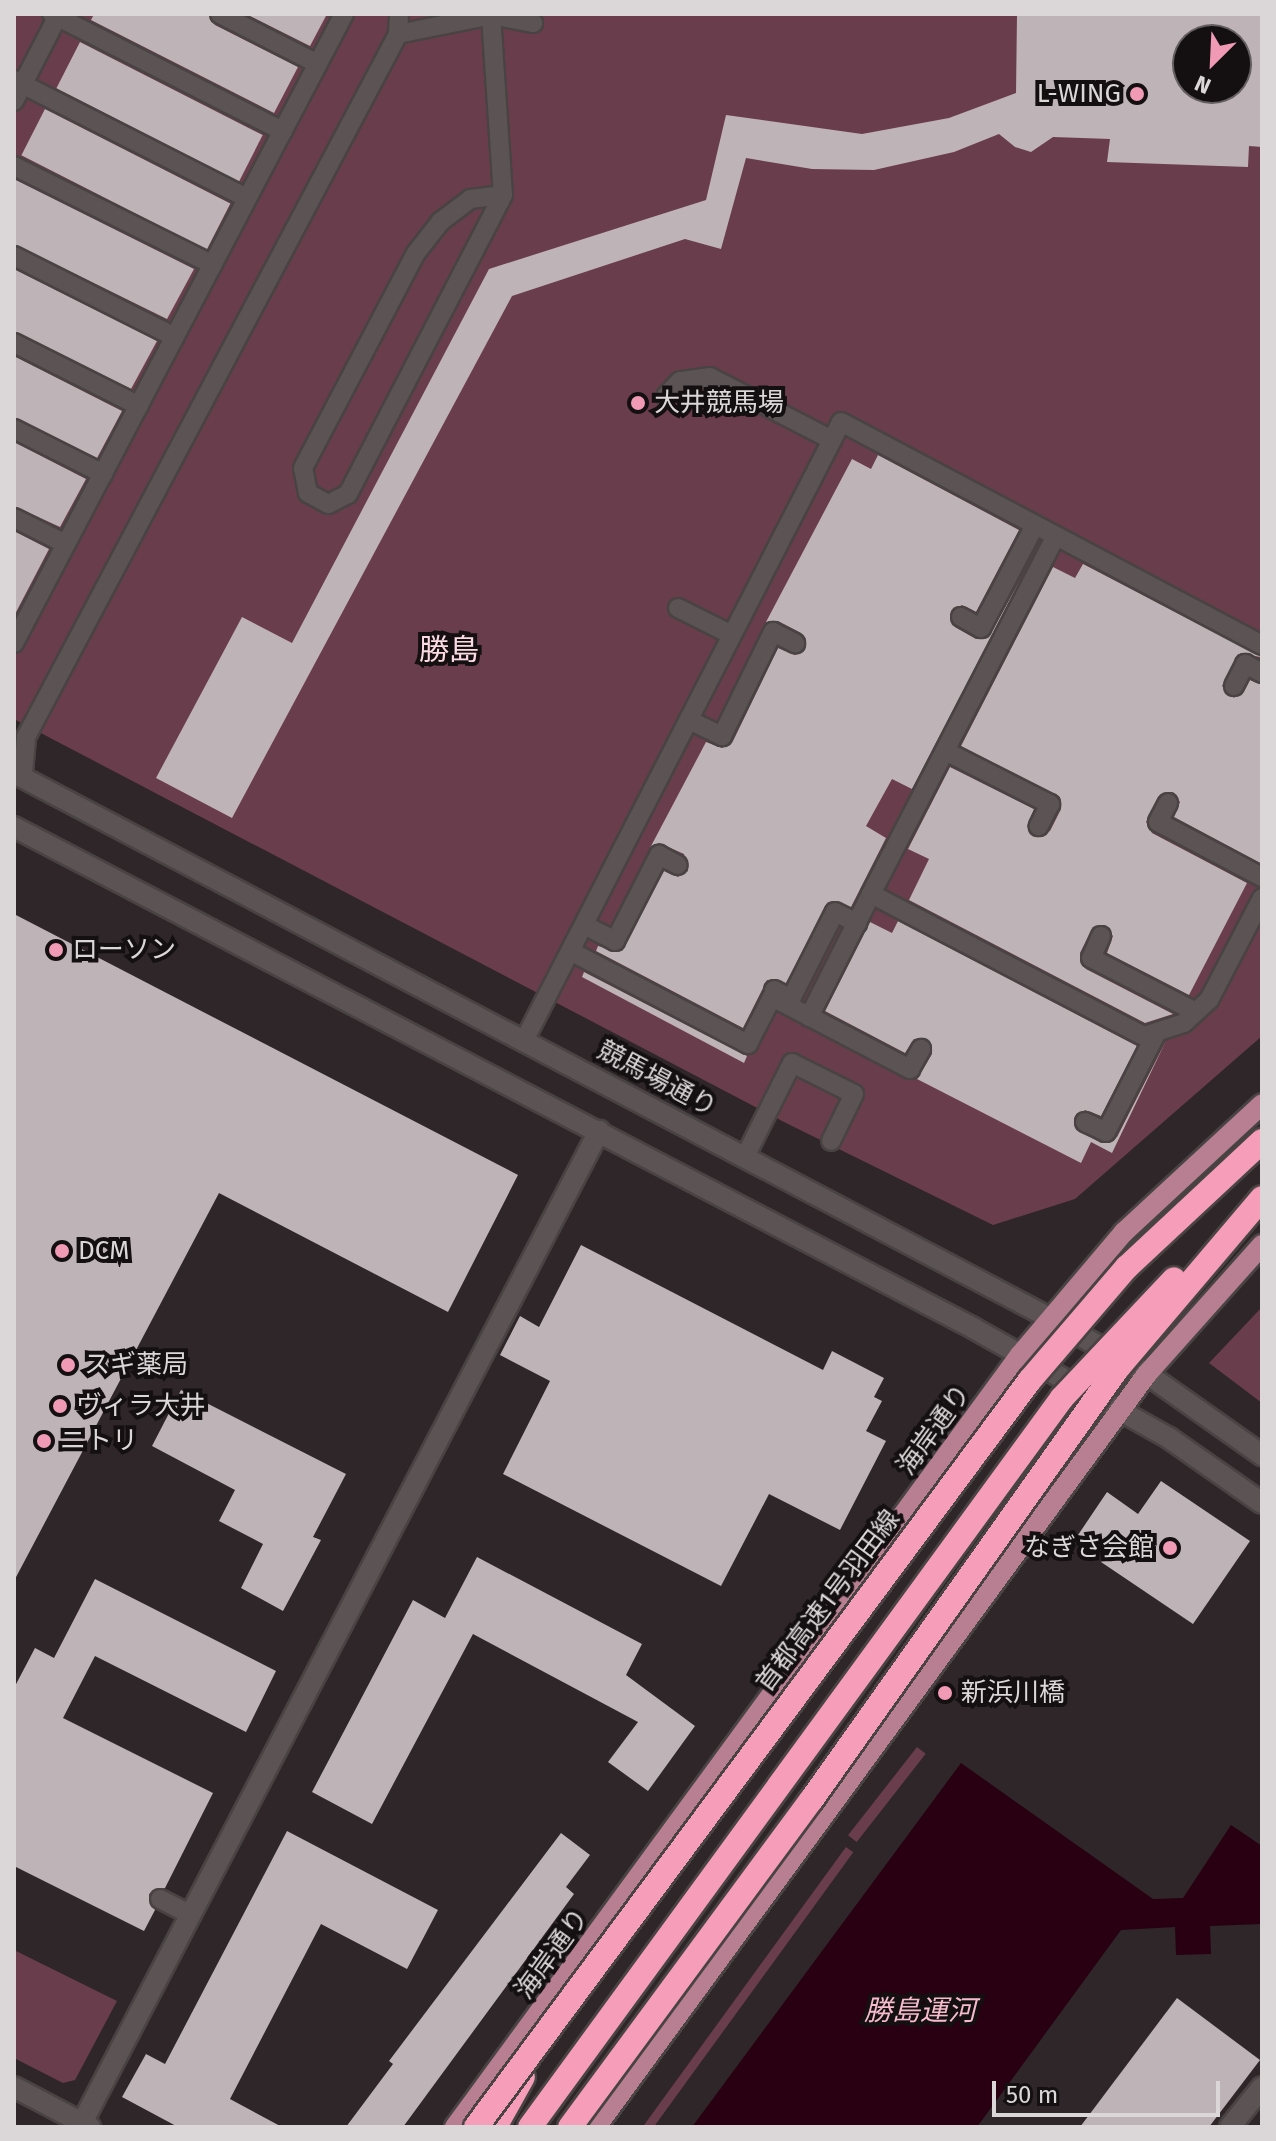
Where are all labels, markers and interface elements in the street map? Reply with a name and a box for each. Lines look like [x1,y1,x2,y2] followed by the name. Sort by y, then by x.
[1172,24,1252,104] north arrow
[1191,69,1215,100] text: N
[1037,78,1121,110] place label: L-WING
[1128,85,1146,103] marker: L-WING
[654,387,784,419] place label: 大井競馬場
[629,394,647,412] marker: 大井競馬場
[419,632,479,668] district label: 勝島
[72,934,176,966] place label: ローソン
[47,941,65,959] marker: ローソン
[592,1035,722,1123] street label: 競馬場通り
[78,1235,129,1267] place label: DCM
[53,1242,71,1260] marker: DCM
[84,1349,188,1381] place label: スギ薬局
[59,1356,77,1374] marker: スギ薬局
[891,1379,977,1481] street label: 海岸通り
[76,1390,206,1422] place label: ヴィラ大井
[51,1397,69,1415] marker: ヴィラ大井
[60,1425,138,1457] place label: ニトリ
[35,1432,53,1450] marker: ニトリ
[750,1504,906,1698] street label: 首都高速1号羽田線
[1024,1532,1154,1564] place label: なぎさ会館
[1161,1539,1179,1557] marker: なぎさ会館
[961,1677,1065,1709] place label: 新浜川橋
[936,1684,954,1702] marker: 新浜川橋
[509,1903,595,2005] street label: 海岸通り
[864,1994,976,2028] water label: 勝島運河
[996,2065,1224,2115] scale bar
[1006,2081,1058,2109] text: 50 m

